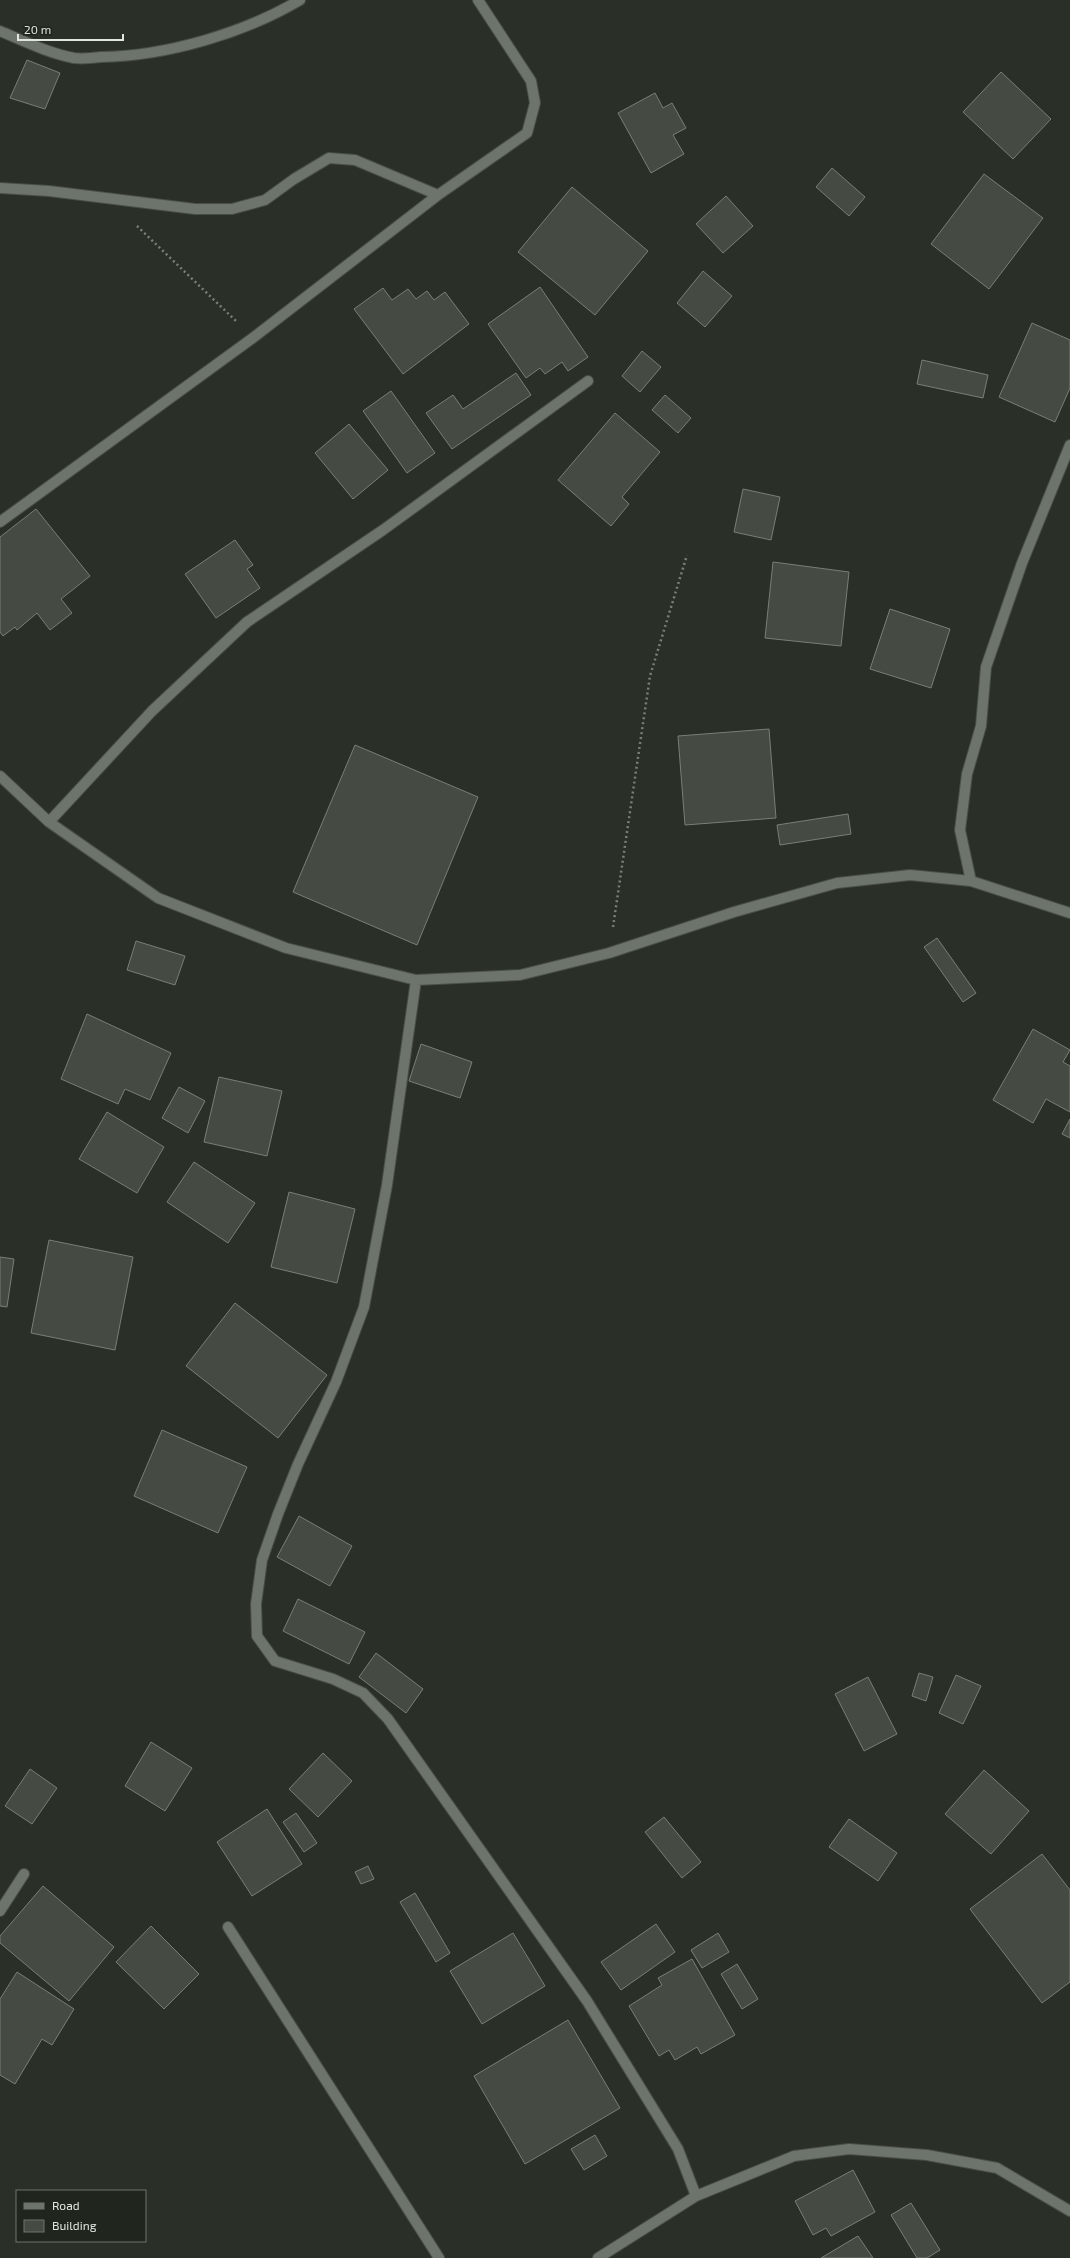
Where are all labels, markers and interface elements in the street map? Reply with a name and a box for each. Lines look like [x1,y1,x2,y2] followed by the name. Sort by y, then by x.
[18,16,123,42] scale bar
[24,22,51,36] text: 20 m
[16,2190,146,2242] legend
[52,2198,80,2212] text: Road
[52,2218,97,2232] text: Building

